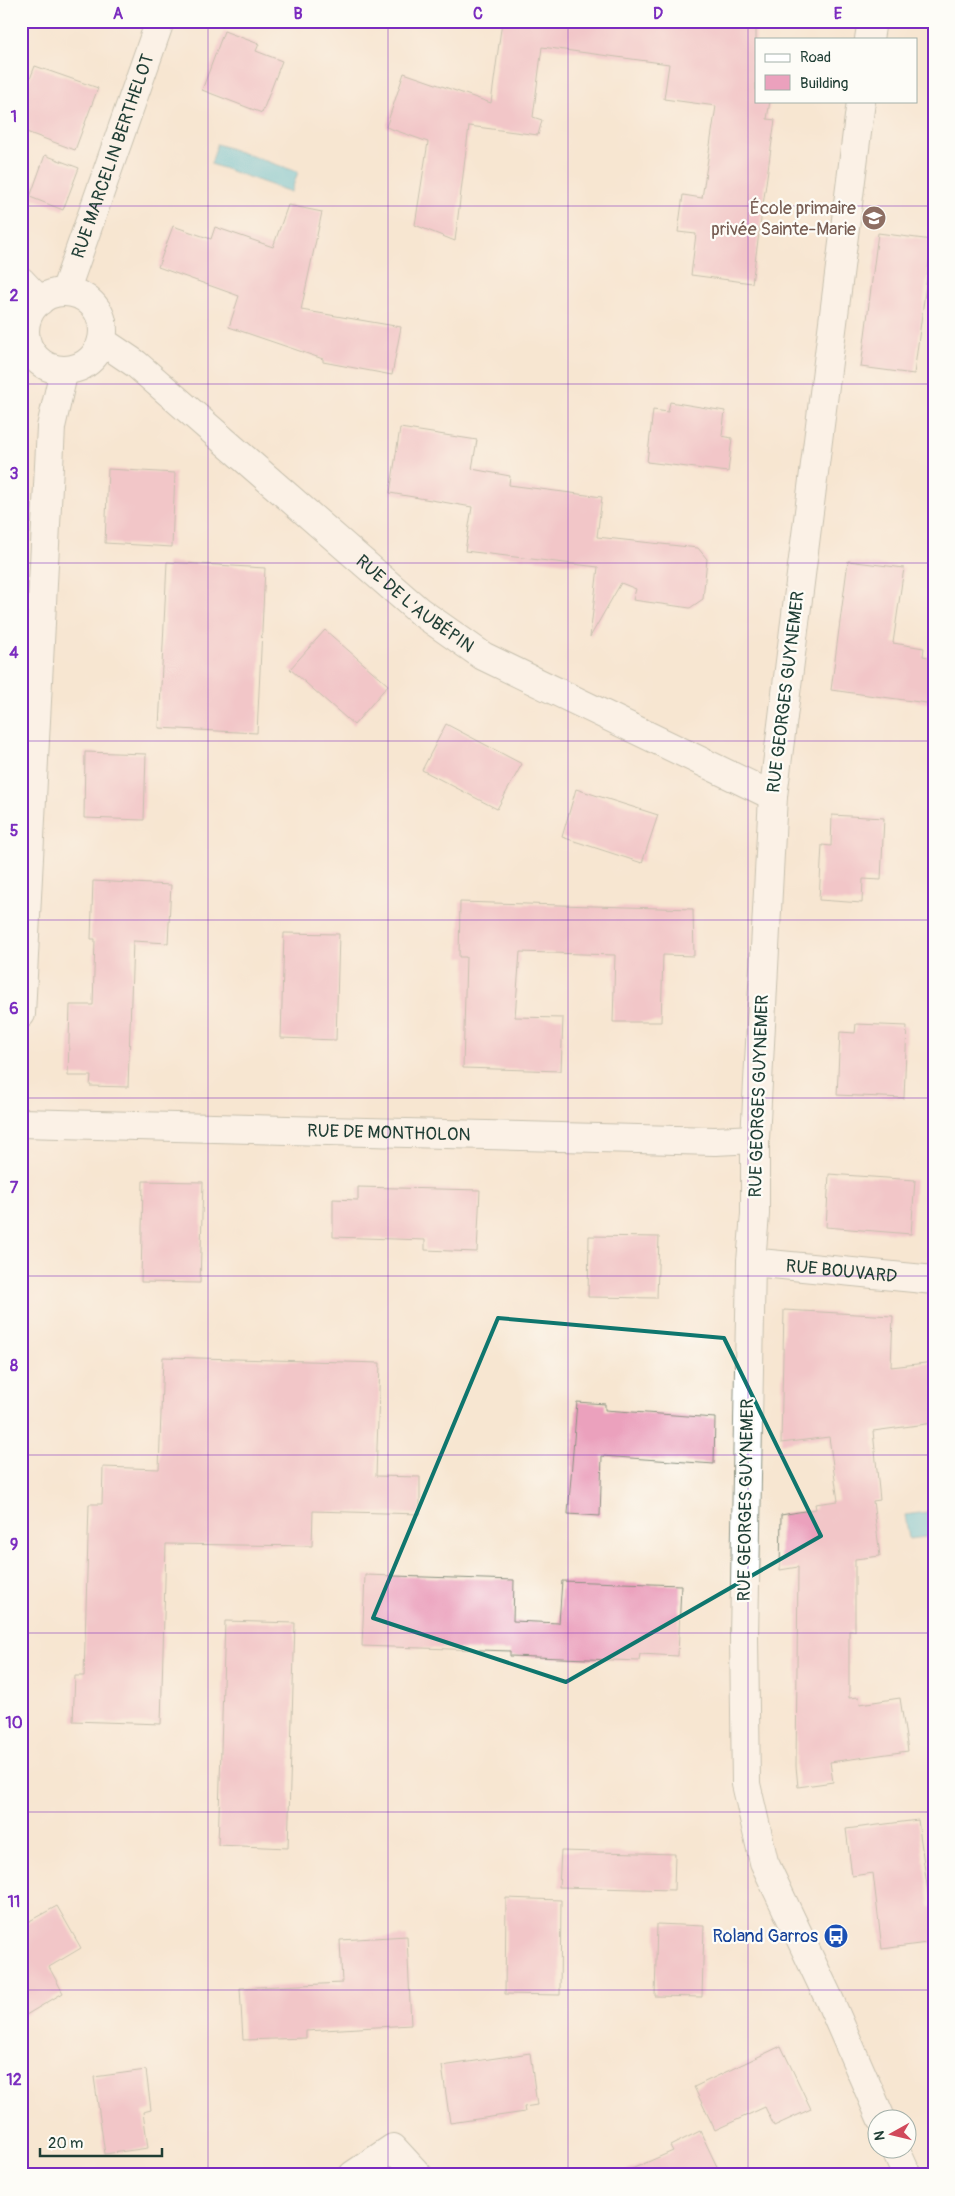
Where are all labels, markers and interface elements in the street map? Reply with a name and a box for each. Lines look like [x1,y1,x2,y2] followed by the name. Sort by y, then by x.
[113,4,124,24] text: A
[293,4,303,24] text: B
[473,4,483,24] text: C
[653,4,663,24] text: D
[834,4,843,24] text: E
[755,38,918,102] legend
[800,48,831,67] text: Road
[66,51,159,261] street label: RUE MARCELIN BERTHELOT
[800,74,848,93] text: Building
[11,107,17,127] text: 1
[711,197,856,241] place label: École primaire privée Sainte-Marie
[861,205,887,231] school or university icon: École primaire privée Sainte-Marie
[10,286,19,306] text: 2
[10,464,19,484] text: 3
[351,550,479,658] street label: RUE DE L'AUBÉPIN
[762,590,810,794] street label: RUE GEORGES GUYNEMER
[9,643,19,663] text: 4
[10,821,19,841] text: 5
[744,994,774,1198] street label: RUE GEORGES GUYNEMER
[9,999,19,1019] text: 6
[307,1119,471,1146] street label: RUE DE MONTHOLON
[10,1178,19,1198] text: 7
[785,1254,898,1288] street label: RUE BOUVARD
[10,1356,18,1376] text: 8
[733,1398,759,1602] street label: RUE GEORGES GUYNEMER
[10,1535,18,1555] text: 9
[5,1713,23,1733] text: 10
[8,1892,20,1912] text: 11
[823,1923,849,1949] bus stop icon: Roland Garros
[712,1925,818,1948] place label: Roland Garros
[6,2070,22,2090] text: 12
[868,2108,918,2158] north arrow
[40,2126,162,2158] scale bar
[871,2130,889,2142] text: N
[48,2134,83,2153] text: 20 m

